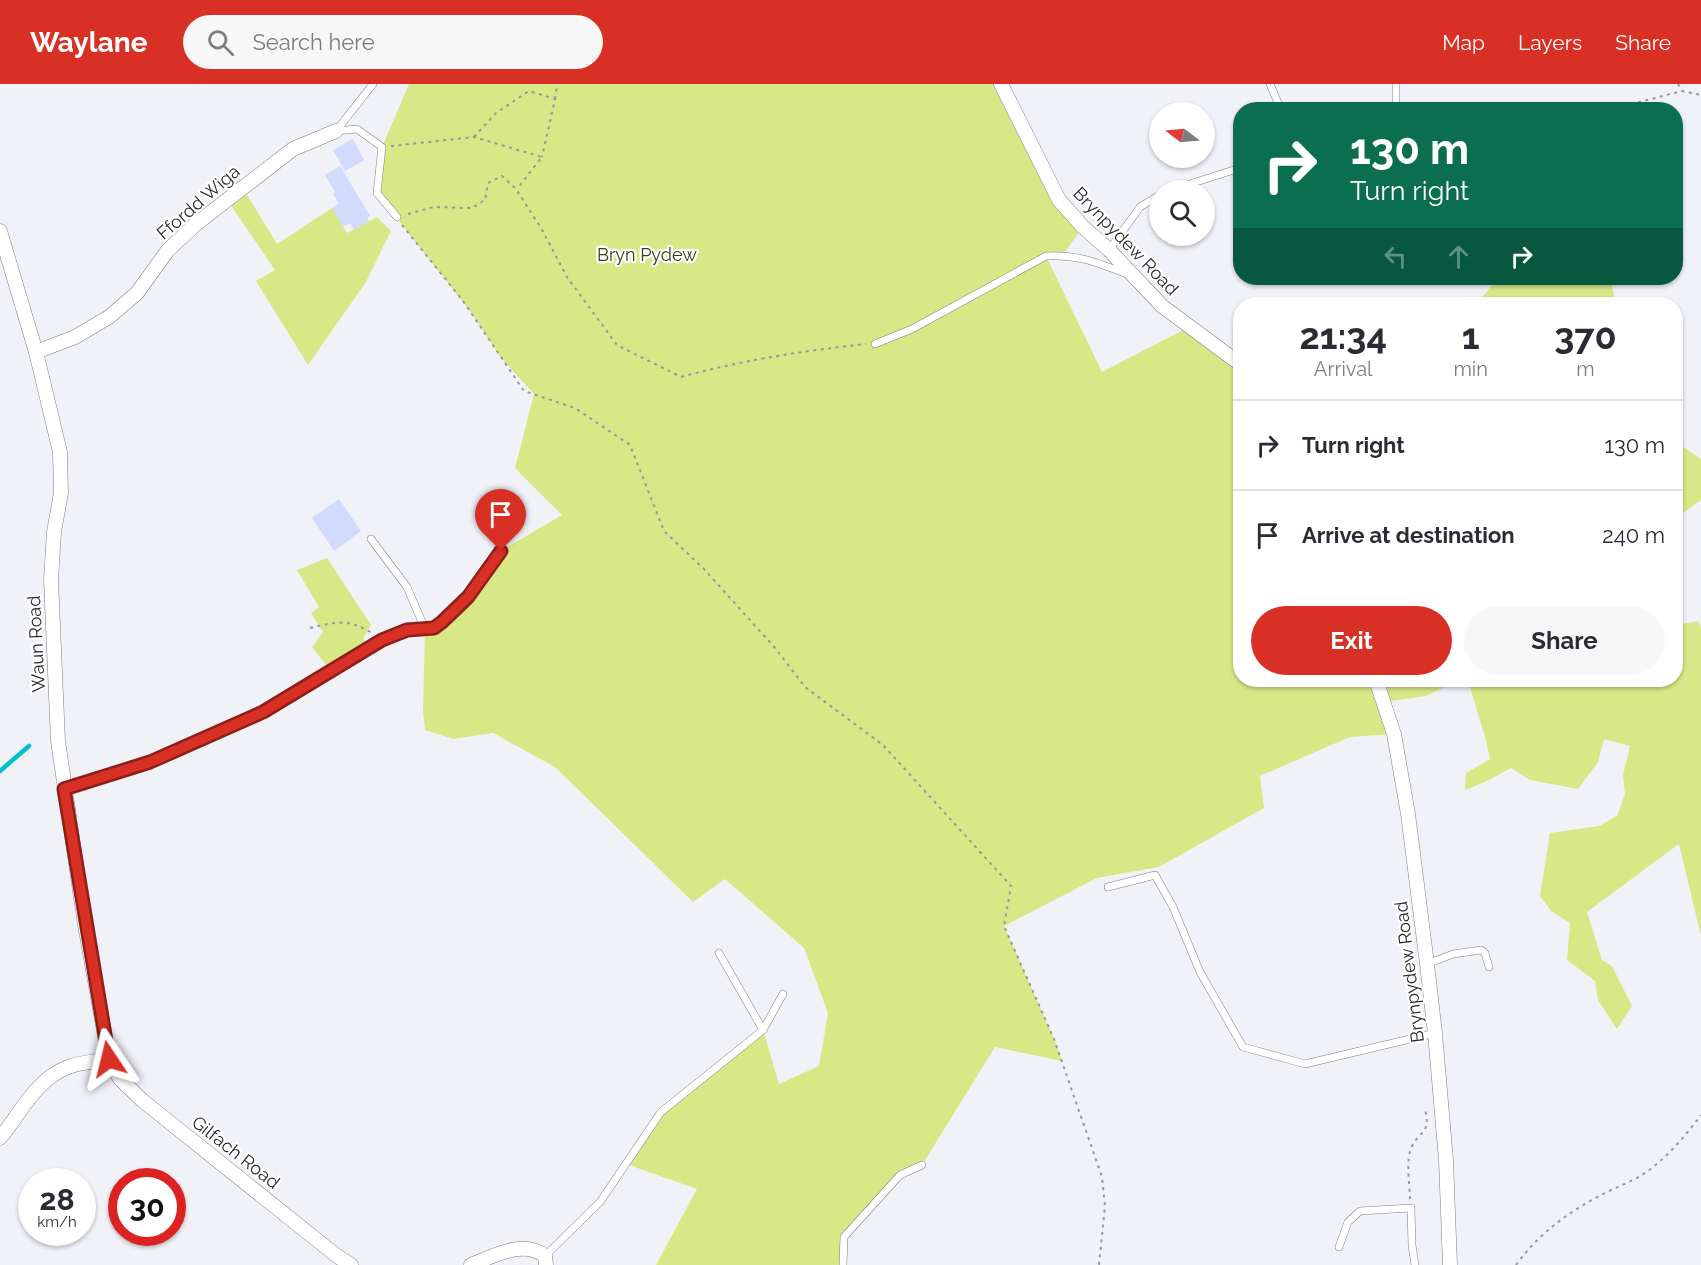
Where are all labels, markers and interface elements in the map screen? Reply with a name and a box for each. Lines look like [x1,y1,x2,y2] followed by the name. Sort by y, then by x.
[183,15,603,69] search box
[30,26,147,59] text: Waylane
[204,26,237,59] icon: search
[252,29,375,55] text: Search here
[1442,30,1485,55] text: Map
[1518,30,1582,55] text: Layers
[1615,30,1671,55] text: Share
[1149,102,1215,168] north arrow
[1149,102,1215,246] map controls
[1350,125,1469,174] text: 130 m
[1251,126,1329,204] icon: right
[152,160,244,244] street label: Ffordd Wiga
[1350,175,1469,206] text: Turn right
[1149,180,1215,246] button: search
[1069,183,1183,299] street label: Brynpydew Road
[1379,240,1412,273] icon: left
[1442,240,1475,273] icon: ahead
[1505,240,1538,273] icon: right
[597,244,697,265] park label: Bryn Pydew
[1299,315,1387,357] text: 21:34
[1462,315,1480,357] text: 1
[1554,315,1617,357] text: 370
[1314,357,1373,381] text: Arrival
[1453,357,1488,381] text: min
[1576,357,1595,381] text: m
[1251,429,1284,462] icon: right
[1302,432,1405,458] text: Turn right
[1605,432,1665,458] text: 130 m
[475,489,526,551] pin
[484,498,517,531] icon: arrive
[1251,519,1284,552] icon: arrive
[1302,522,1515,548] text: Arrive at destination
[1602,522,1665,548] text: 240 m
[23,595,49,693] street label: Waun Road
[1251,606,1452,675] button: Exit
[1464,606,1665,675] button: Share
[1390,900,1428,1044] street label: Brynpydew Road
[77,1027,141,1091] position arrow
[188,1111,284,1193] street label: Gilfach Road
[108,1168,186,1246] speed limit sign: 30
[39,1182,75,1217] text: 28
[37,1213,77,1231] text: km/h

